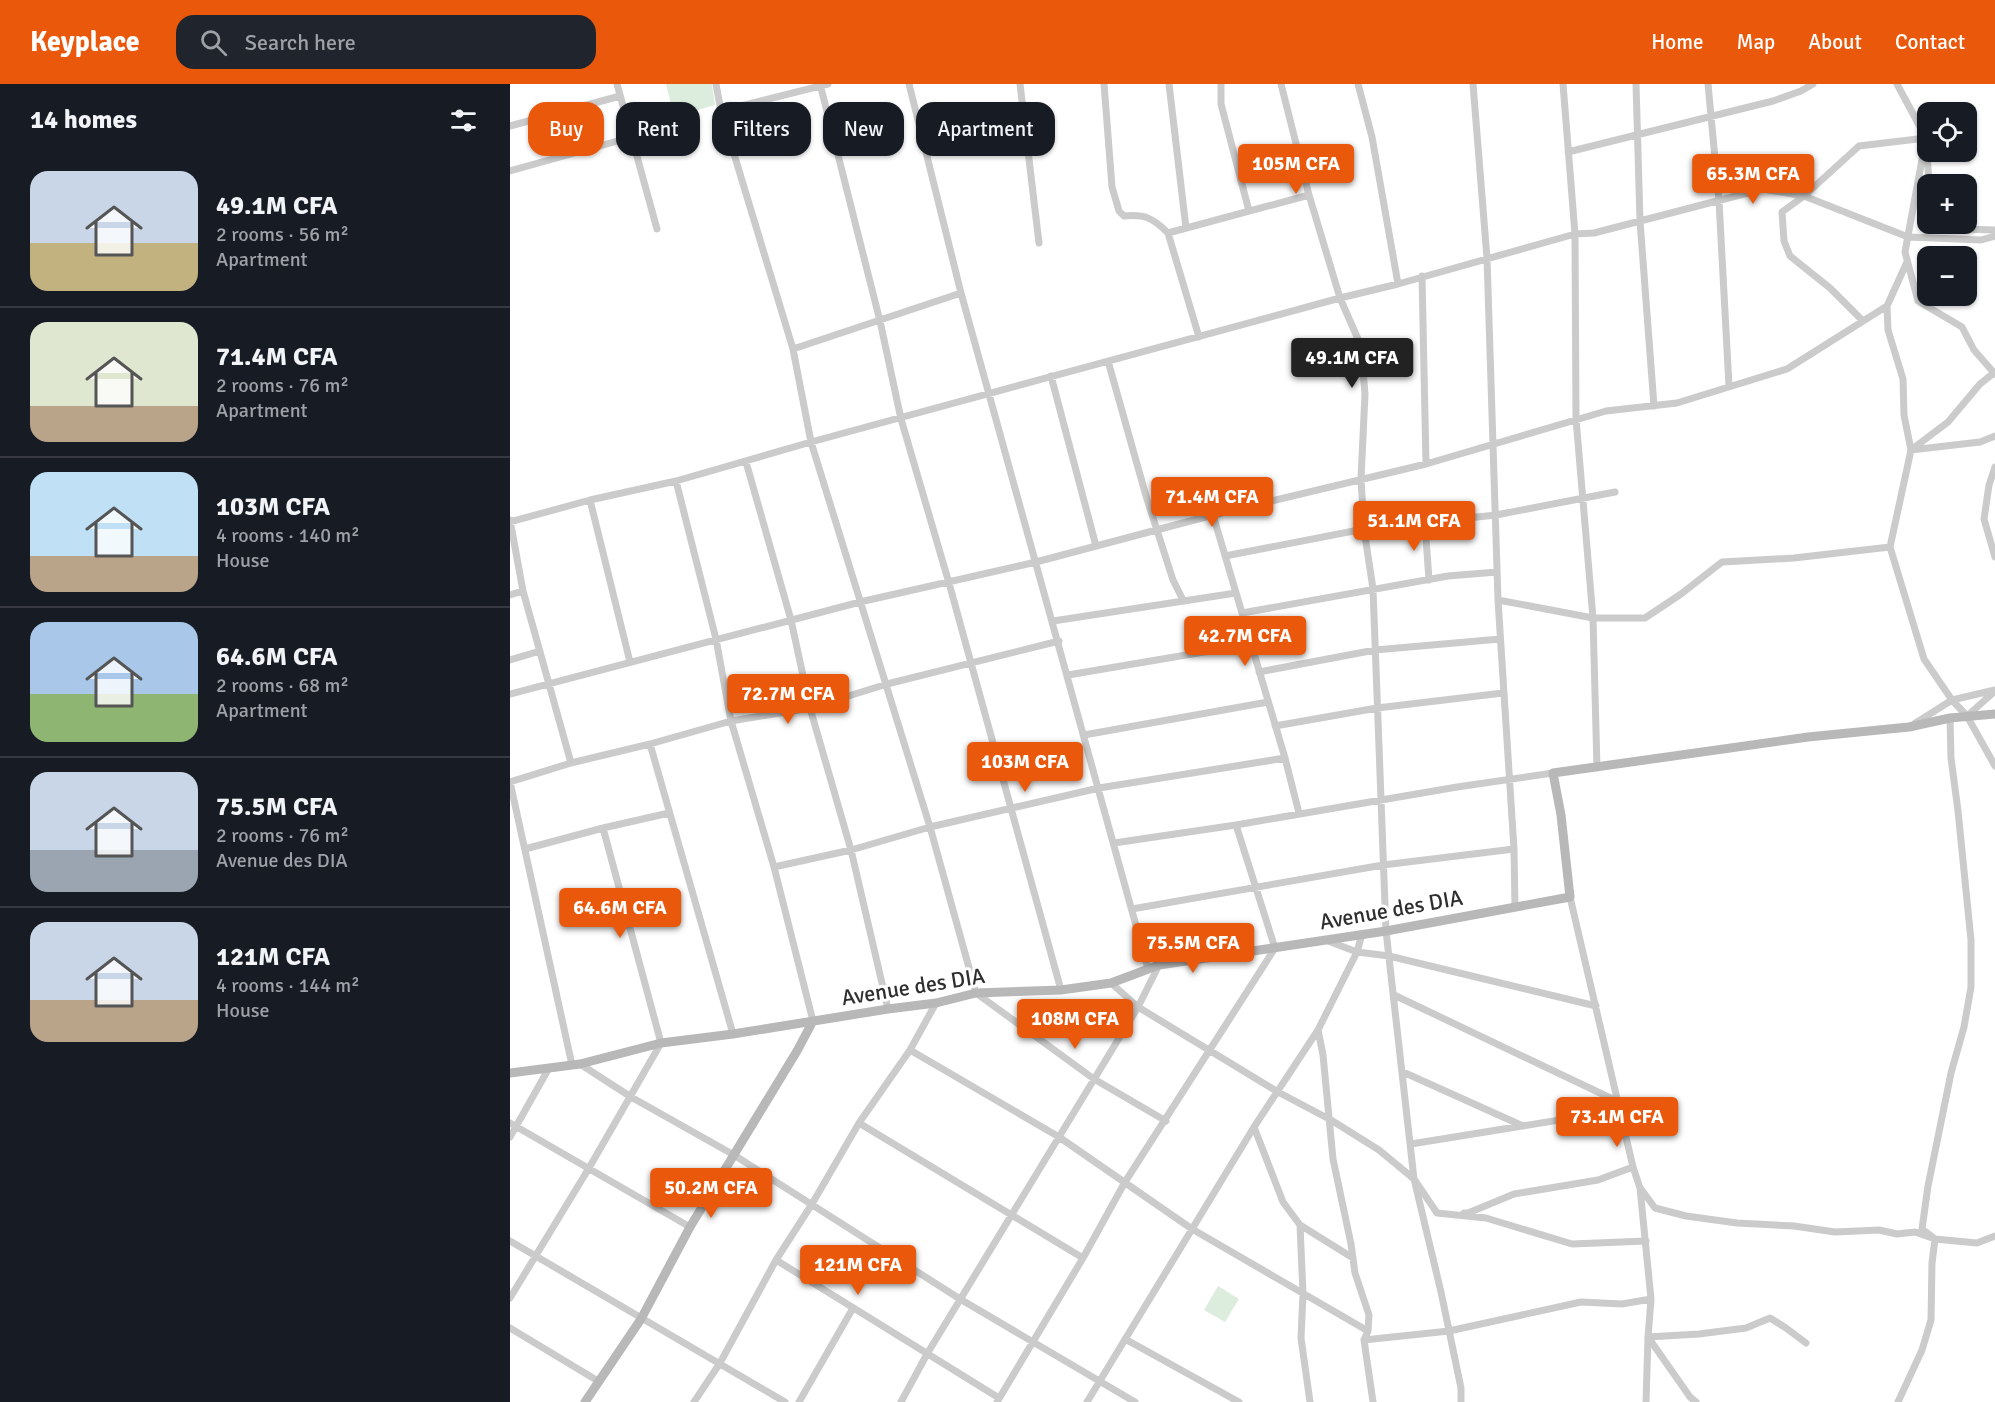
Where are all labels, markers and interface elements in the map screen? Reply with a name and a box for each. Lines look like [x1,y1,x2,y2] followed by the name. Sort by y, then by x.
[176,15,596,69] search box
[30,25,140,59] text: Keyplace
[197,26,230,59] icon: search
[245,29,356,56] text: Search here
[1651,29,1704,55] text: Home
[1737,29,1775,55] text: Map
[1808,29,1862,55] text: About
[1895,29,1965,55] text: Contact
[528,102,604,156] chip: Buy
[616,102,700,156] chip: Rent
[712,102,811,156] chip: Filters
[823,102,904,156] chip: New
[916,102,1055,156] chip: Apartment
[1917,102,1977,306] map controls
[1917,102,1977,162] button: locate
[30,104,137,136] text: 14 homes
[447,104,480,137] icon: filters
[1234,144,1358,195] pin: 105M CFA
[1252,151,1340,176] text: 105M CFA
[1684,154,1822,205] pin: 65.3M CFA
[1706,161,1800,186] text: 65.3M CFA
[1917,174,1977,234] button: +
[216,190,338,222] text: 49.1M CFA
[78,195,150,267] icon: home
[216,222,349,247] text: 2 rooms · 56 m²
[1917,246,1977,306] button: −
[216,247,308,272] text: Apartment
[1283,338,1421,389] pin: 49.1M CFA
[216,341,338,373] text: 71.4M CFA
[1305,345,1399,370] text: 49.1M CFA
[78,346,150,418] icon: home
[216,373,349,398] text: 2 rooms · 76 m²
[216,398,308,423] text: Apartment
[1143,477,1281,528] pin: 71.4M CFA
[1165,484,1259,509] text: 71.4M CFA
[216,491,330,523] text: 103M CFA
[78,496,150,568] icon: home
[1345,501,1483,552] pin: 51.1M CFA
[1367,508,1461,533] text: 51.1M CFA
[216,523,360,548] text: 4 rooms · 140 m²
[216,548,270,573] text: House
[1176,616,1314,667] pin: 42.7M CFA
[1198,623,1292,648] text: 42.7M CFA
[216,641,338,673] text: 64.6M CFA
[78,646,150,718] icon: home
[216,673,349,698] text: 2 rooms · 68 m²
[719,674,857,725] pin: 72.7M CFA
[741,681,835,706] text: 72.7M CFA
[216,698,308,723] text: Apartment
[963,742,1087,793] pin: 103M CFA
[981,749,1069,774] text: 103M CFA
[216,791,338,823] text: 75.5M CFA
[78,796,150,868] icon: home
[216,823,349,848] text: 2 rooms · 76 m²
[216,848,348,873] text: Avenue des DIA
[1317,884,1465,935] street label: Avenue des DIA
[551,888,689,939] pin: 64.6M CFA
[573,895,667,920] text: 64.6M CFA
[1124,923,1262,974] pin: 75.5M CFA
[1146,930,1240,955] text: 75.5M CFA
[216,941,330,973] text: 121M CFA
[78,946,150,1018] icon: home
[839,962,987,1011] street label: Avenue des DIA
[216,973,360,998] text: 4 rooms · 144 m²
[216,998,270,1023] text: House
[1013,999,1137,1050] pin: 108M CFA
[1031,1006,1119,1031] text: 108M CFA
[1548,1097,1686,1148] pin: 73.1M CFA
[1570,1104,1664,1129] text: 73.1M CFA
[642,1168,780,1219] pin: 50.2M CFA
[664,1175,758,1200] text: 50.2M CFA
[796,1245,920,1296] pin: 121M CFA
[814,1252,902,1277] text: 121M CFA

